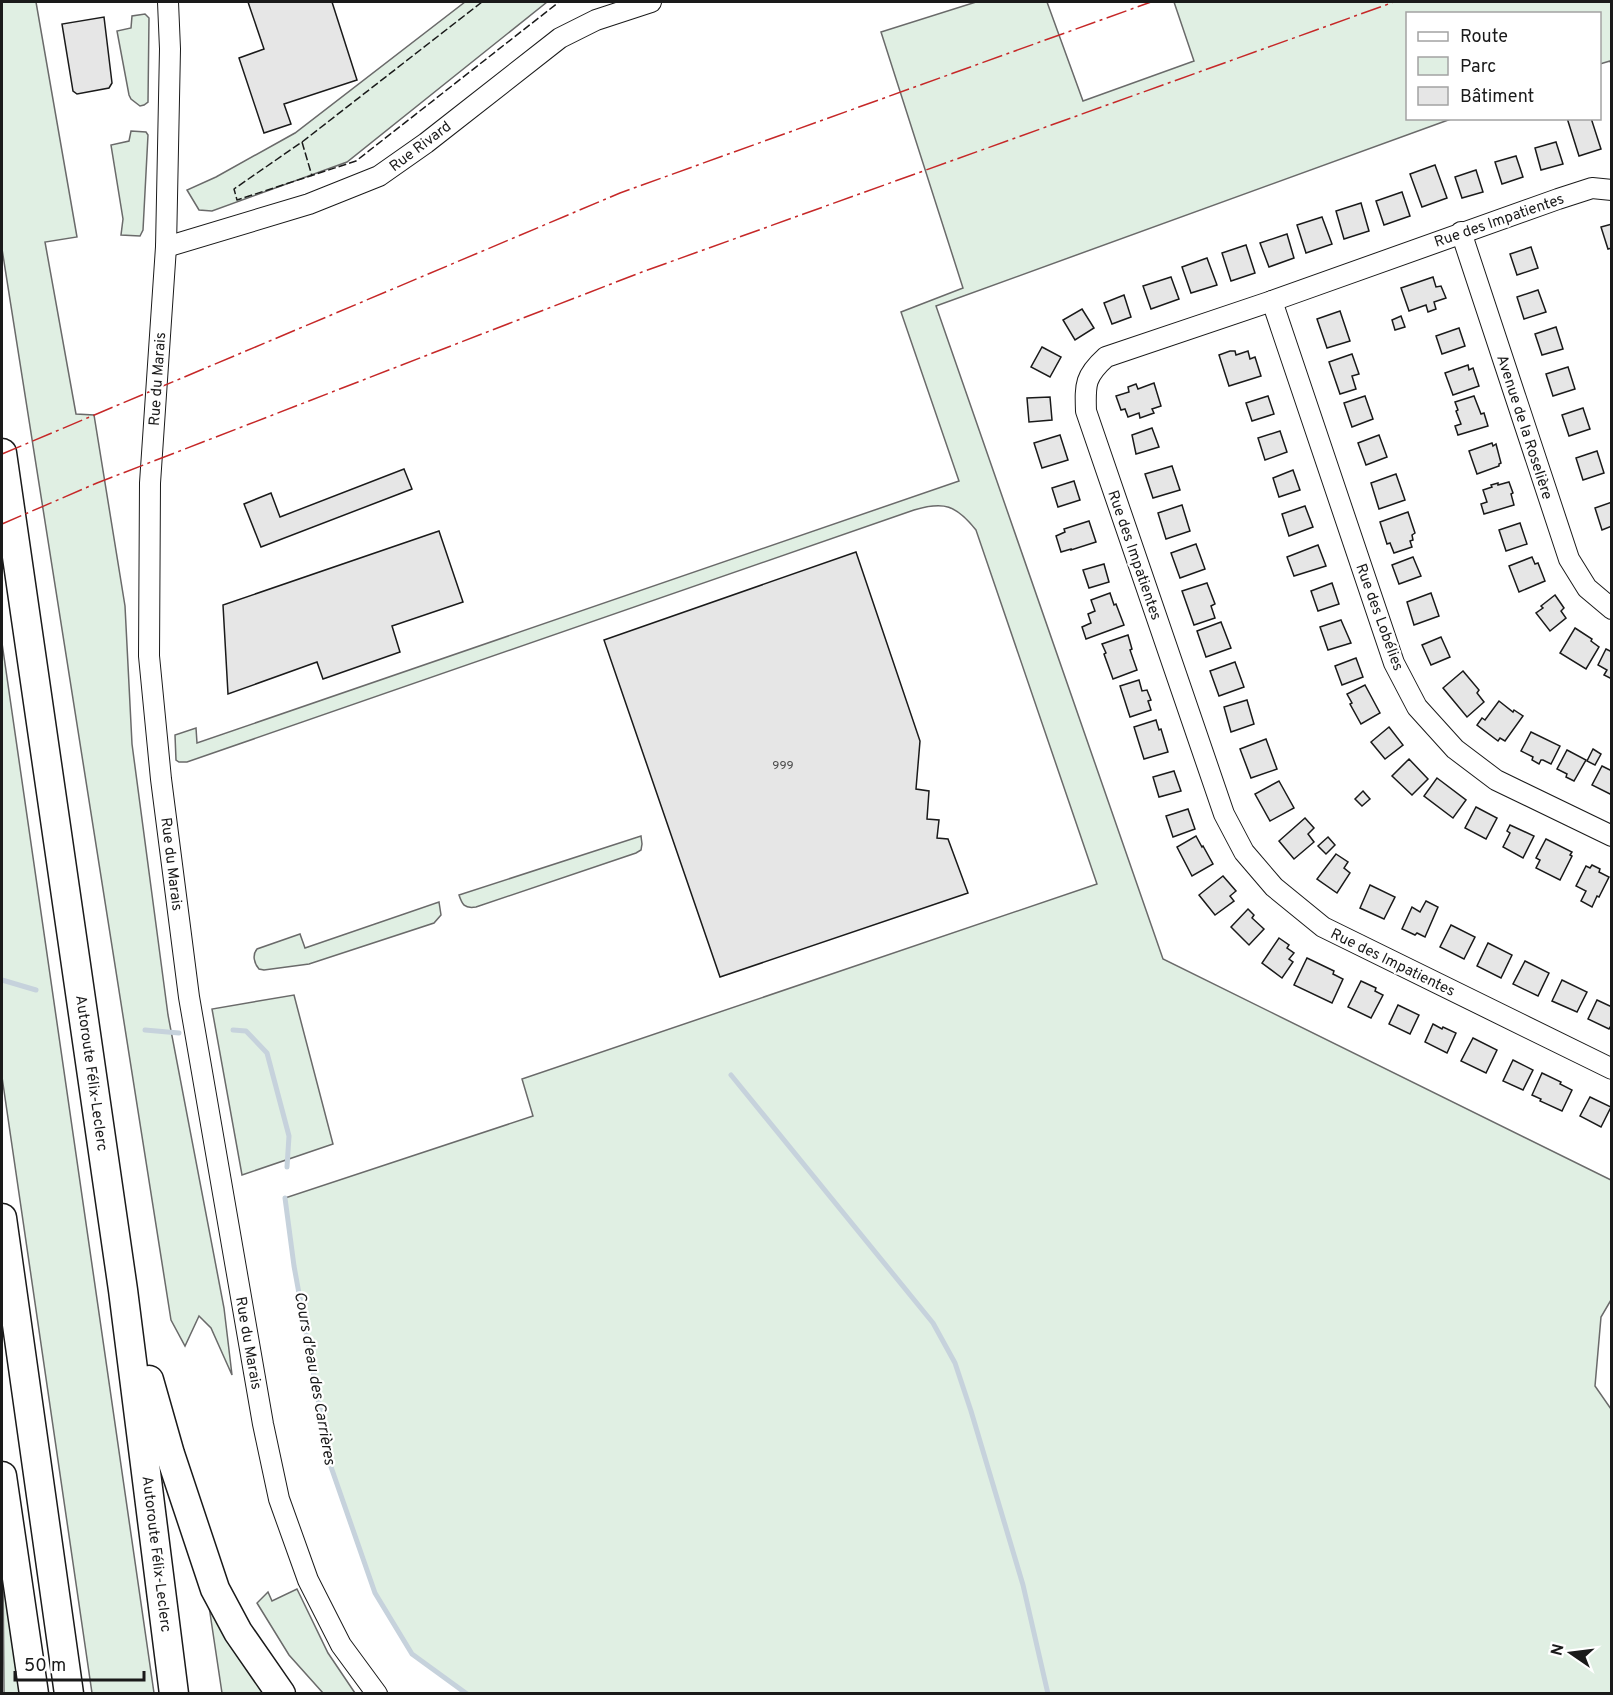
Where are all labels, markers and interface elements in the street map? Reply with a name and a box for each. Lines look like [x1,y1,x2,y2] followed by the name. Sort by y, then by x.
[1406,12,1601,120] legend
[1460,26,1508,49] text: Route
[1460,56,1496,79] text: Parc
[1460,86,1534,109] text: Bâtiment
[386,118,456,177] street label: Rue Rivard
[1432,190,1567,253] street label: Rue des Impatientes
[146,332,171,427] street label: Rue du Marais
[1491,353,1556,502] street label: Avenue de la Roselière
[1102,488,1165,623] street label: Rue des Impatientes
[1350,561,1407,674] street label: Rue des Lobélies
[772,758,794,774] house number: 999
[155,816,186,912] street label: Rue du Marais
[1327,925,1458,1002] street label: Rue des Impatientes
[70,994,111,1152] street label: Autoroute Félix-Leclerc
[289,1290,339,1467] water label: Cours d'eau des Carrières
[230,1295,265,1391] street label: Rue du Marais
[136,1475,175,1633] street label: Autoroute Félix-Leclerc
[1541,1623,1601,1683] north arrow
[1547,1642,1569,1658] text: N
[15,1644,144,1682] scale bar
[24,1655,66,1678] text: 50 m

